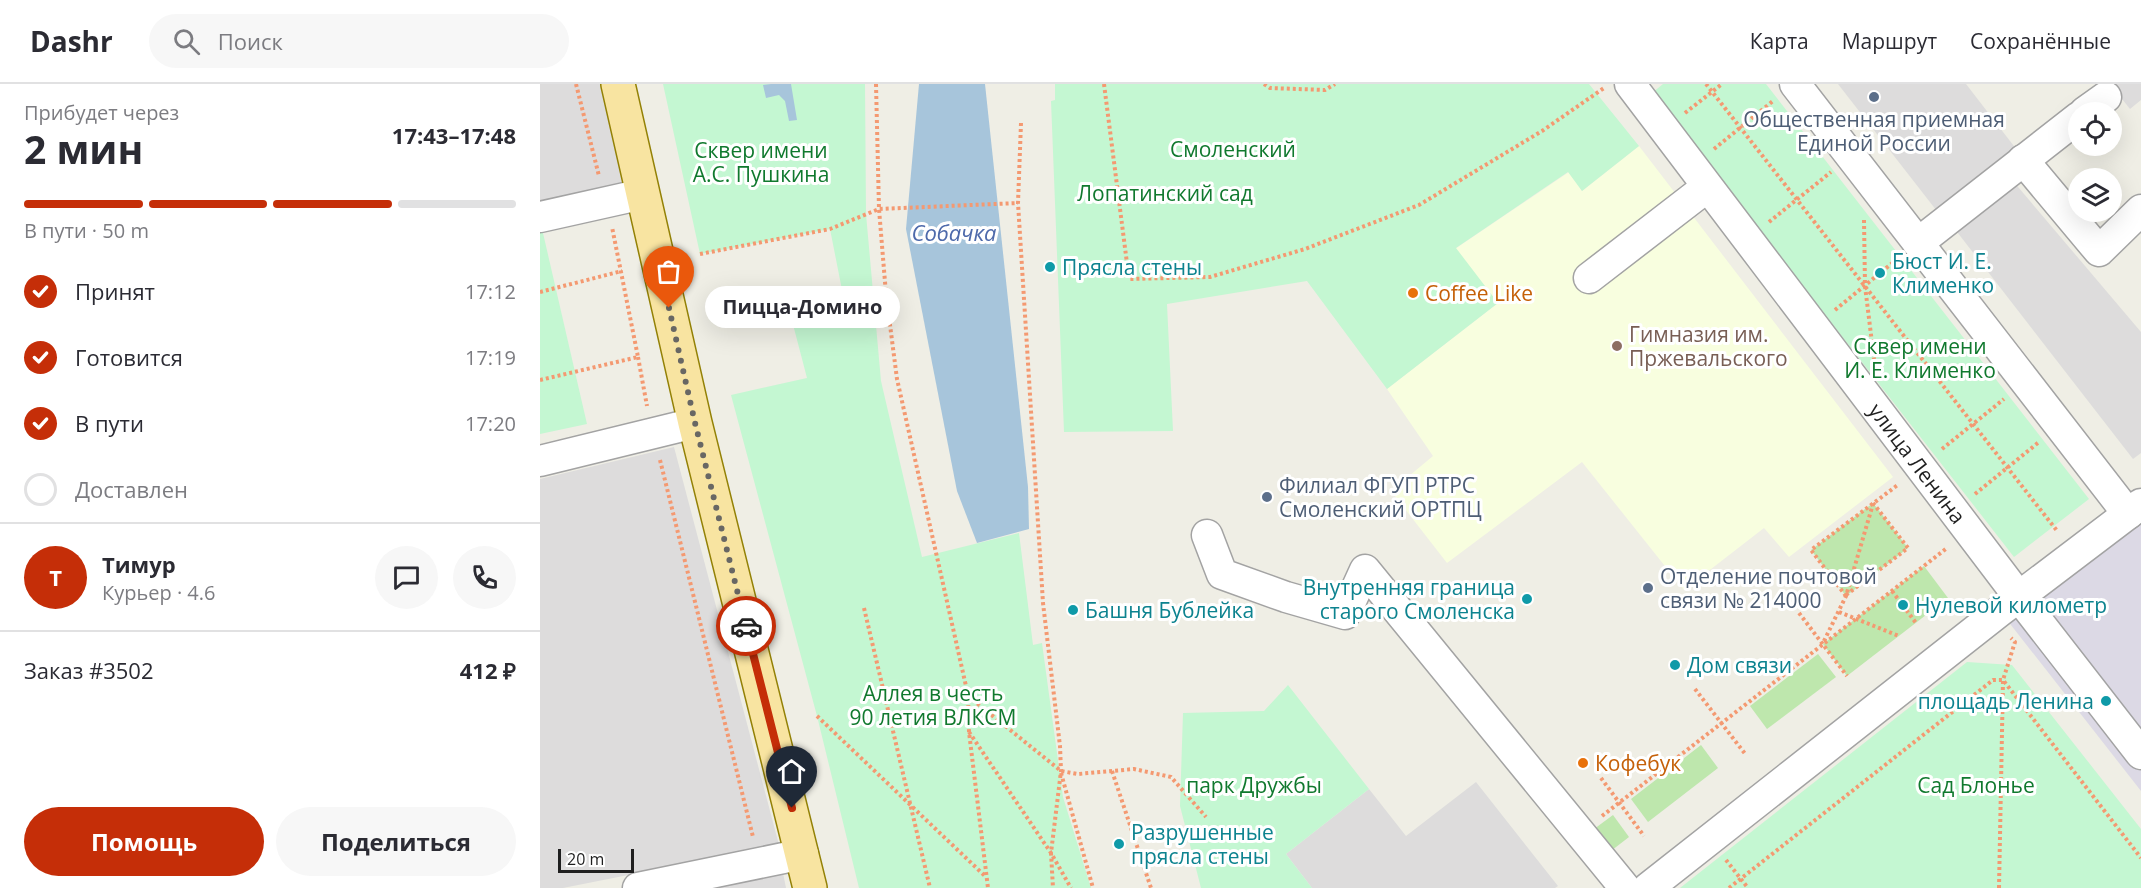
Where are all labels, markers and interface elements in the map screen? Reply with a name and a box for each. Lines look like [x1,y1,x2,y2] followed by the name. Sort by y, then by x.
[149,14,569,68] search box
[30,22,113,60] text: Dashr
[170,25,203,58] icon: search
[218,26,283,56] text: Поиск
[1750,27,1809,55] text: Карта
[1842,27,1937,55] text: Маршрут
[1970,27,2111,55] text: Сохранённые
[1867,90,1881,104] marker: Общественная приемная Единой России
[24,99,179,126] text: Прибудет через
[2068,102,2122,222] map controls
[2068,102,2122,156] button: locate
[1743,105,2005,157] place label: Общественная приемная Единой России
[392,120,516,150] text: 17:43–17:48
[24,122,143,175] text: 2 мин
[1170,135,1296,163] park label: Смоленский
[693,136,829,188] park label: Cквер имени А.С. Пушкина
[2068,168,2122,222] button: layers
[1077,179,1253,207] park label: Лопатинский сад
[24,217,149,244] text: В пути · 50 m
[912,217,996,247] water label: Собачка
[643,246,694,308] pin
[1892,247,1994,299] place label: Бюст И. Е. Клименко
[1062,253,1202,281] place label: Прясла стены
[652,255,685,288] icon: bag
[1043,260,1057,274] marker: Прясла стены
[1873,266,1887,280] marker: Бюст И. Е. Клименко
[24,275,57,308] icon: check
[75,276,155,306] text: Принят
[465,278,516,305] text: 17:12
[1425,279,1533,307] place label: Coffee Like
[1406,286,1420,300] marker: Coffee Like
[705,287,900,329] callout: Пицца-Домино
[723,293,882,320] text: Пицца-Домино
[1629,320,1788,372] place label: Гимназия им. Пржевальского
[1844,332,1996,384] park label: Сквер имени И. Е. Клименко
[1610,339,1624,353] marker: Гимназия им. Пржевальского
[24,341,57,374] icon: check
[75,342,183,372] text: Готовится
[465,344,516,371] text: 17:19
[1863,397,1972,529] street label: улица Ленина
[24,407,57,440] icon: check
[75,408,144,438] text: В пути
[465,410,516,437] text: 17:20
[1279,471,1482,523] place label: Филиал ФГУП РТРС Смоленский ОРТПЦ
[75,474,188,504] text: Доставлен
[1260,490,1274,504] marker: Филиал ФГУП РТРС Смоленский ОРТПЦ
[375,546,438,609] button: chat
[453,546,516,609] button: phone
[102,549,176,579] text: Тимур
[49,562,62,592] text: Т
[1660,562,1877,614] place label: Отделение почтовой связи № 214000
[1303,573,1515,625] place label: Внутренняя граница старого Смоленска
[102,579,216,606] text: Курьер · 4.6
[1641,581,1655,595] marker: Отделение почтовой связи № 214000
[1915,591,2107,619] place label: Нулевой километр
[1520,592,1534,606] marker: Внутренняя граница старого Смоленска
[716,596,776,656] courier
[1085,596,1254,624] place label: Башня Бублейка
[1896,598,1910,612] marker: Нулевой километр
[1066,603,1080,617] marker: Башня Бублейка
[730,610,763,643] icon: car
[1687,651,1792,679] place label: Дом связи
[24,655,154,685] text: Заказ #3502
[460,655,516,685] text: 412 ₽
[1668,658,1682,672] marker: Дом связи
[850,679,1016,731] park label: Аллея в честь 90 летия ВЛКСМ
[1918,687,2094,715] place label: площадь Ленина
[2099,694,2113,708] marker: площадь Ленина
[766,746,817,808] pin
[1595,749,1681,777] place label: Кофебук
[775,755,808,788] icon: home
[1576,756,1590,770] marker: Кофебук
[1186,771,1322,799] park label: парк Дружбы
[1917,771,2035,799] park label: Сад Блонье
[24,807,264,876] button: Помощь
[276,807,516,876] button: Поделиться
[1131,818,1274,870] place label: Разрушенные прясла стены
[1112,837,1126,851] marker: Разрушенные прясла стены
[558,846,634,874] scale bar
[567,848,604,870] text: 20 m

